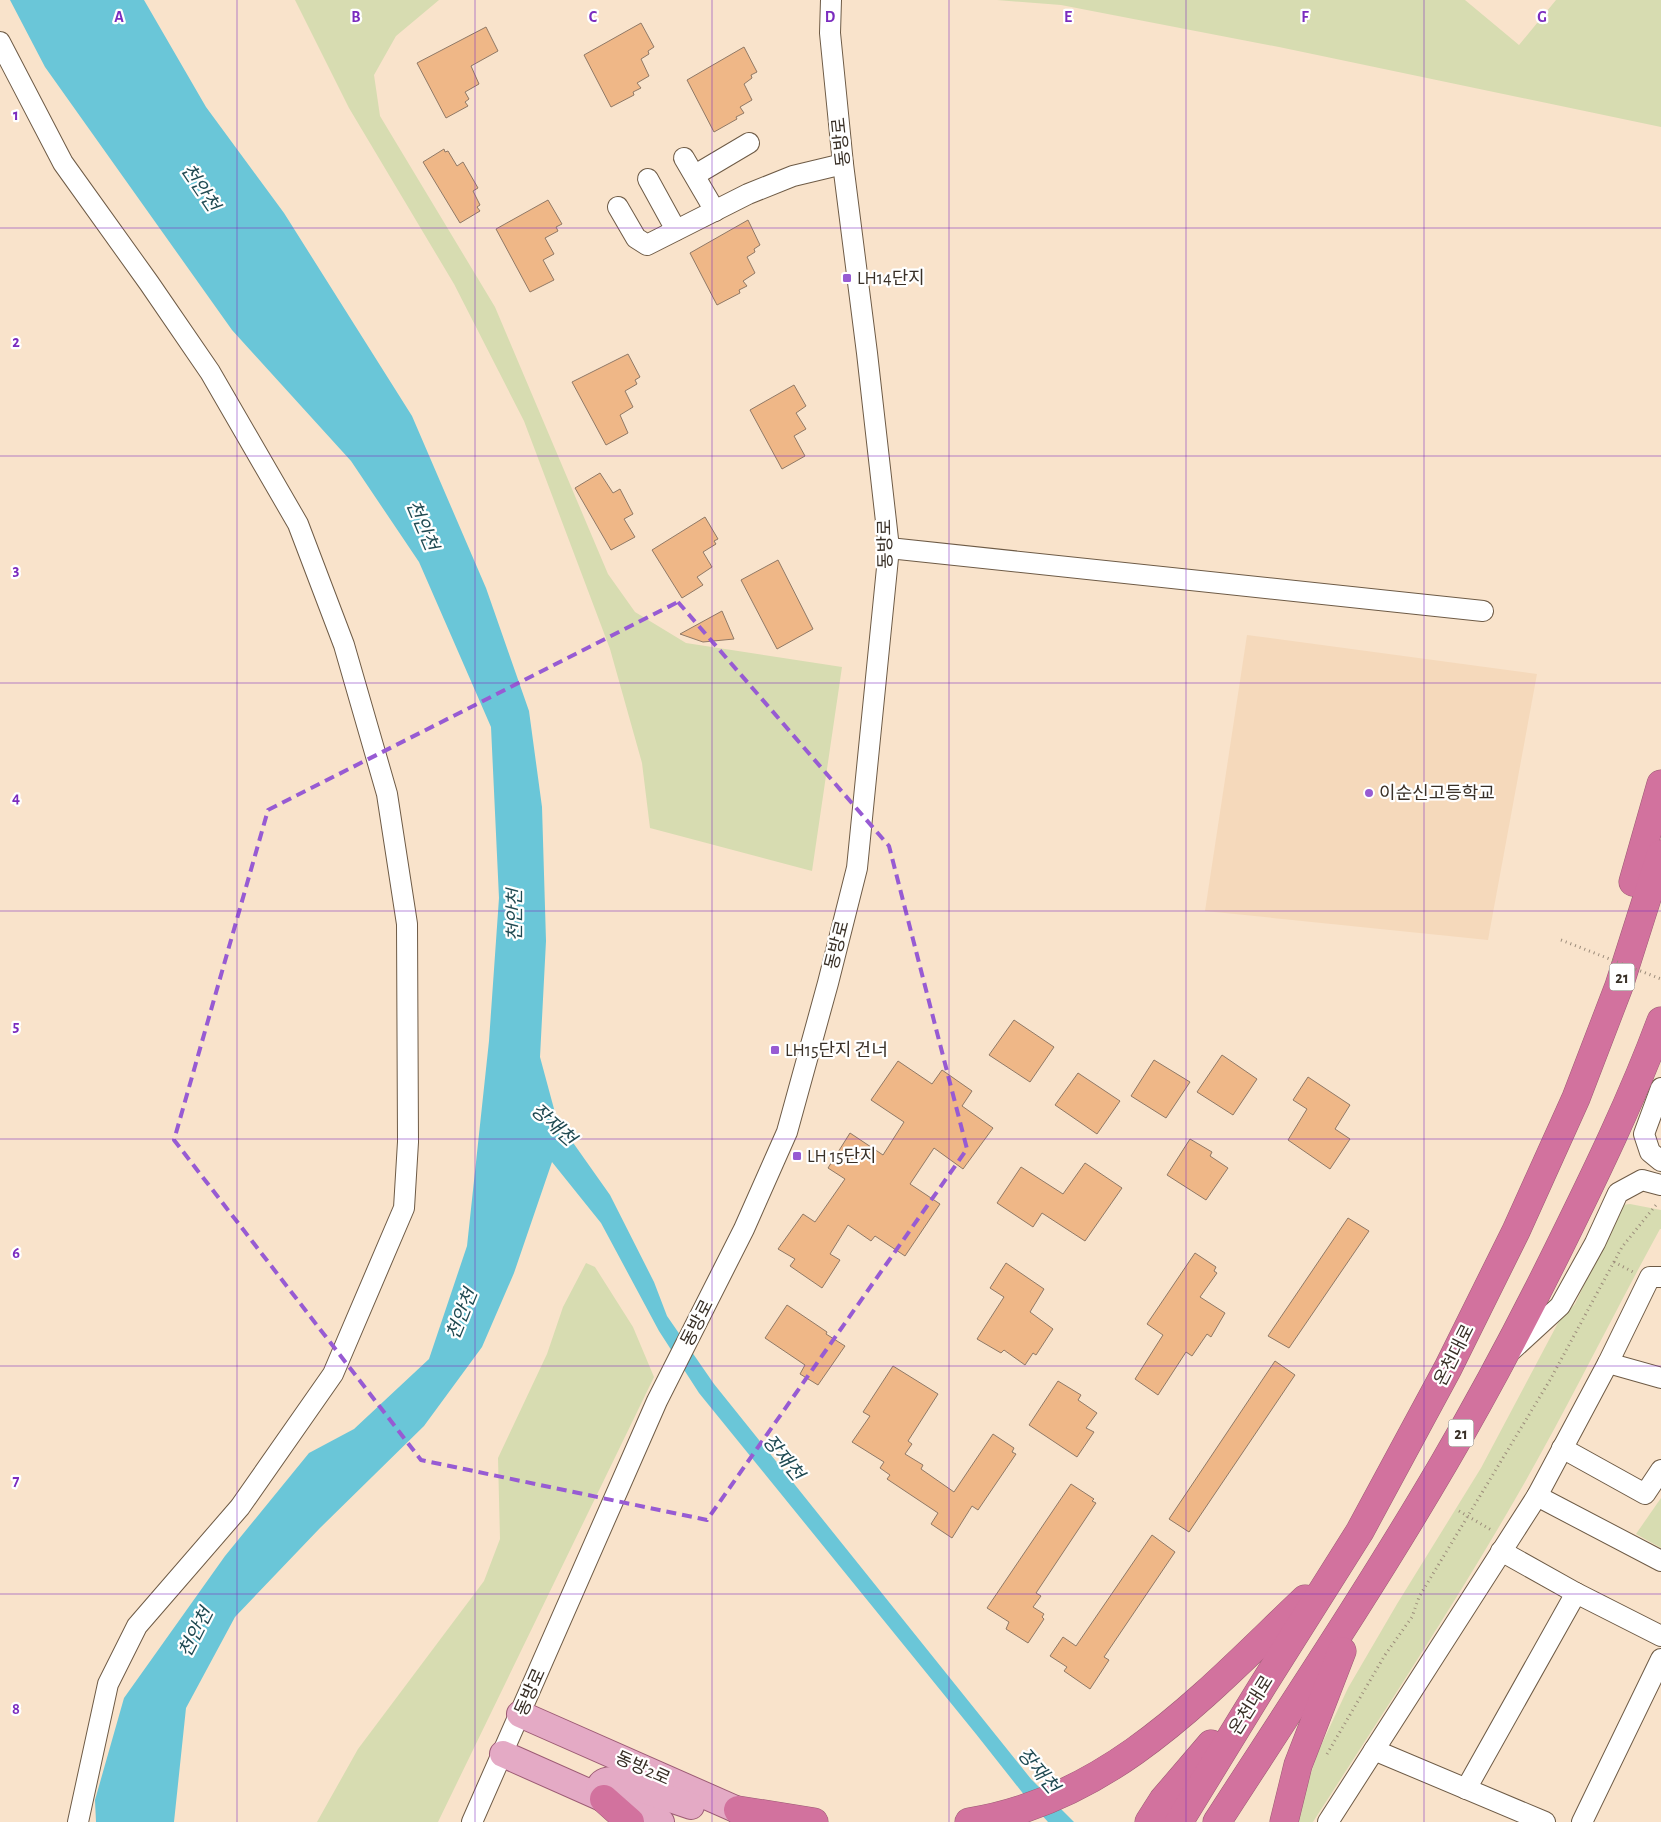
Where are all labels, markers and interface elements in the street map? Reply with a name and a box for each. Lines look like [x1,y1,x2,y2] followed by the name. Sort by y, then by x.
[114,9,124,25] text: A
[351,9,361,25] text: B
[589,9,598,25] text: C
[825,9,836,25] text: D
[1064,9,1072,25] text: E
[1301,9,1309,25] text: F
[1537,9,1547,25] text: G
[13,107,19,123] text: 1
[828,116,854,168] street label: 동방로
[177,160,224,216] water label: 천안천
[857,268,925,288] place label: LH14단지
[841,272,853,284] marker: LH14단지
[12,334,20,350] text: 2
[403,497,442,555] water label: 천안천
[875,519,895,569] street label: 동방로
[13,562,20,578] text: 3
[1379,783,1495,803] place label: 이순신고등학교
[1363,787,1375,799] marker: 이순신고등학교
[12,790,20,806] text: 4
[505,887,525,941] water label: 천안천
[821,918,853,972] street label: 동방로
[1610,964,1634,990] road number: 21
[13,1018,20,1034] text: 5
[785,1040,888,1060] place label: LH15단지 건너
[769,1044,781,1056] marker: LH15단지 건너
[527,1100,581,1151] water label: 장재천
[807,1146,877,1166] place label: LH 15단지
[791,1150,803,1162] marker: LH 15단지
[12,1245,20,1261] text: 6
[443,1285,482,1342] water label: 천안천
[677,1296,717,1350] street label: 동방로
[1431,1321,1478,1389] street label: 온천대로
[1448,1420,1474,1446] road number: 21
[759,1431,808,1485] water label: 장재천
[13,1473,20,1489] text: 7
[175,1603,217,1660] water label: 천안천
[511,1665,549,1719] street label: 동방로
[1226,1672,1277,1738] street label: 온천대로
[12,1701,20,1717] text: 8
[1014,1744,1064,1798] water label: 장재천
[612,1747,674,1789] street label: 동방2로

